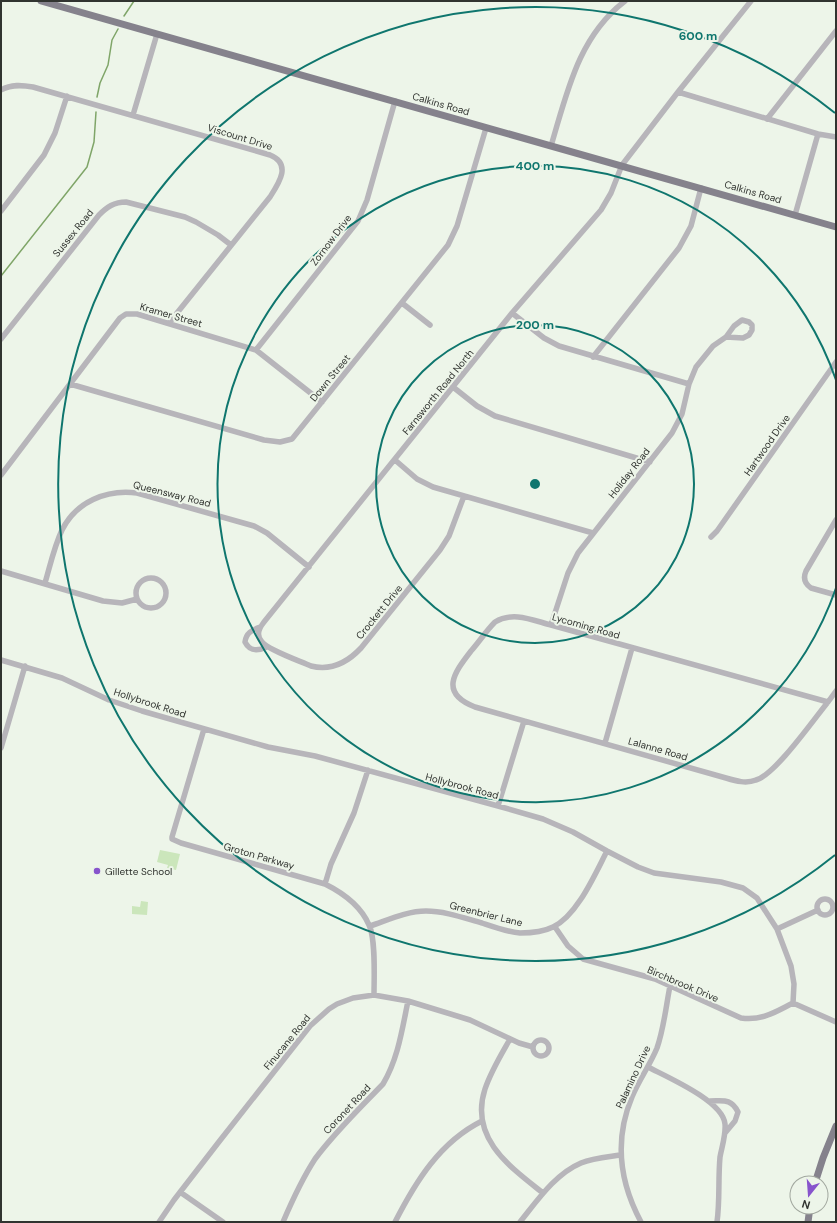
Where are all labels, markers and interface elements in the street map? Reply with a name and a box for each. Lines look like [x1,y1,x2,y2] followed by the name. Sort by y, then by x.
[679,28,717,44] text: 600 m
[411,90,471,118] street label: Calkins Road
[206,121,274,153] street label: Viscount Drive
[516,158,554,174] text: 400 m
[723,178,783,206] street label: Calkins Road
[50,206,96,260] street label: Sussex Road
[308,212,355,268] street label: Zornow Drive
[138,300,204,330] street label: Kramer Street
[516,317,554,333] text: 200 m
[400,346,477,437] street label: Farnsworth Road North
[307,352,353,404] street label: Down Street
[741,412,793,478] street label: Hartwood Drive
[605,445,653,501] street label: Holiday Road
[528,477,542,491] centre of rings
[132,478,212,510] street label: Queensway Road
[353,582,405,642] street label: Crockett Drive
[551,610,621,642] street label: Lycoming Road
[112,685,188,721] street label: Hollybrook Road
[627,734,689,764] street label: Lalanne Road
[424,770,500,802] street label: Hollybrook Road
[222,840,296,872] street label: Groton Parkway
[105,865,172,878] place label: Gillette School
[92,866,102,876] marker: Gillette School
[448,899,524,929] street label: Greenbrier Lane
[645,963,721,1005] street label: Birchbrook Drive
[261,1012,313,1072] street label: Finucane Road
[613,1043,653,1111] street label: Palamino Drive
[321,1081,373,1137] street label: Coronet Road
[789,1175,829,1215] north arrow
[800,1197,812,1212] text: N

